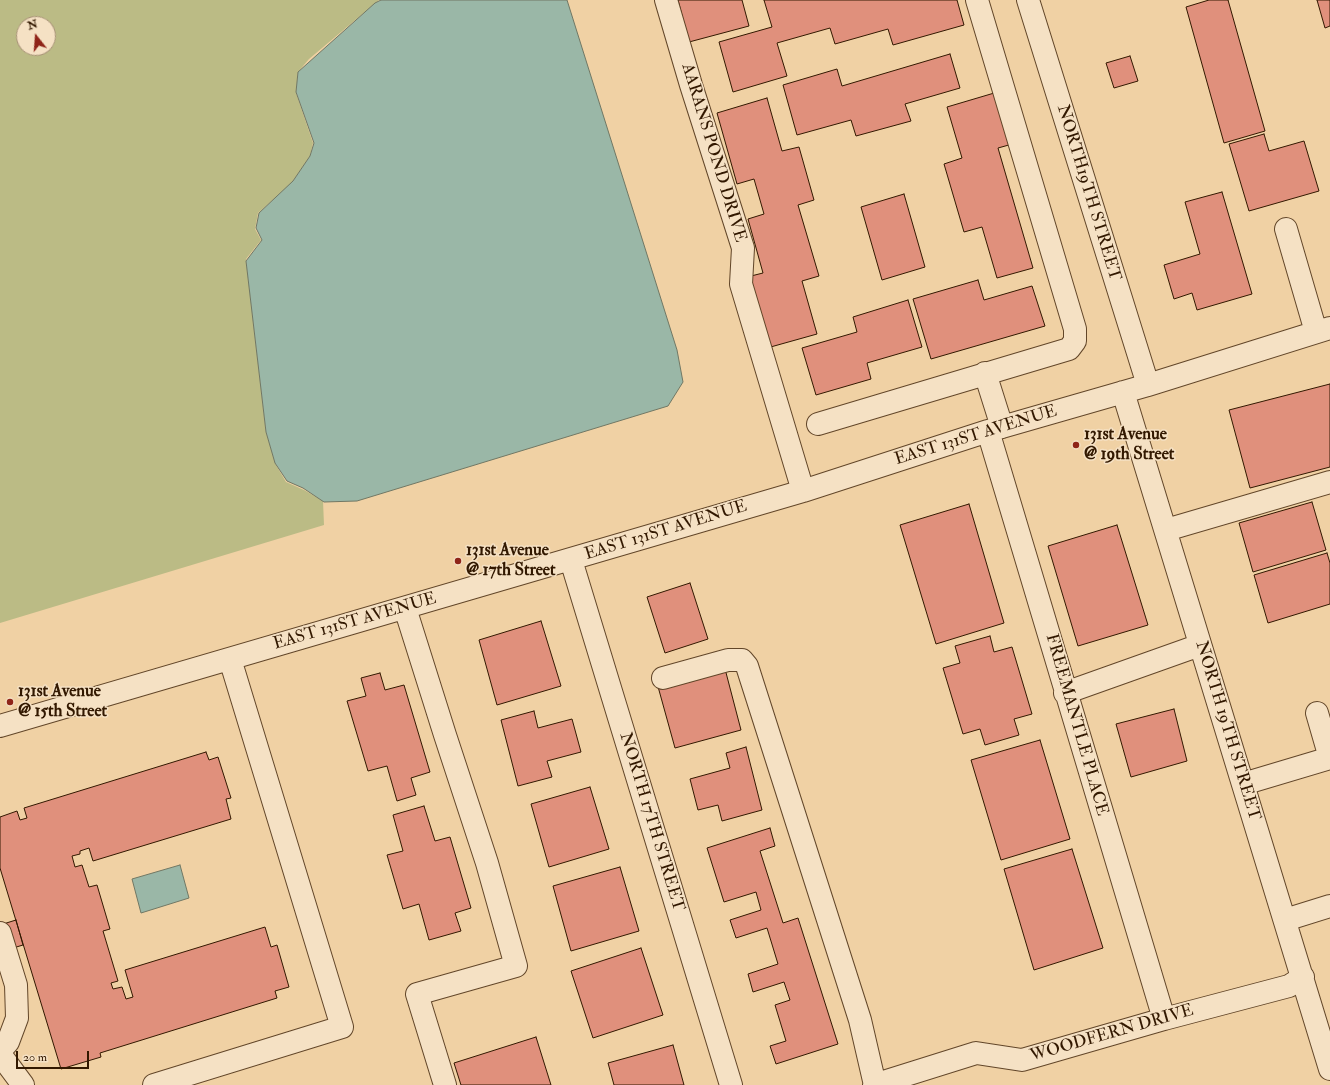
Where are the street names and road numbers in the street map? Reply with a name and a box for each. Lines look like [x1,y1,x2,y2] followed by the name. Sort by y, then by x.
[676,61,750,245] street label: AARANS POND DRIVE
[1051,102,1125,284] street label: NORTH19TH STREET
[892,402,1060,470] street label: EAST 131ST AVENUE
[582,497,750,565] street label: EAST 131ST AVENUE
[271,589,439,655] street label: EAST 131ST AVENUE
[1040,632,1112,818] street label: FREEMANTLE PLACE
[1190,639,1264,823] street label: NORTH 19TH STREET
[614,730,688,914] street label: NORTH 17TH STREET
[1028,1001,1196,1067] street label: WOODFERN DRIVE

